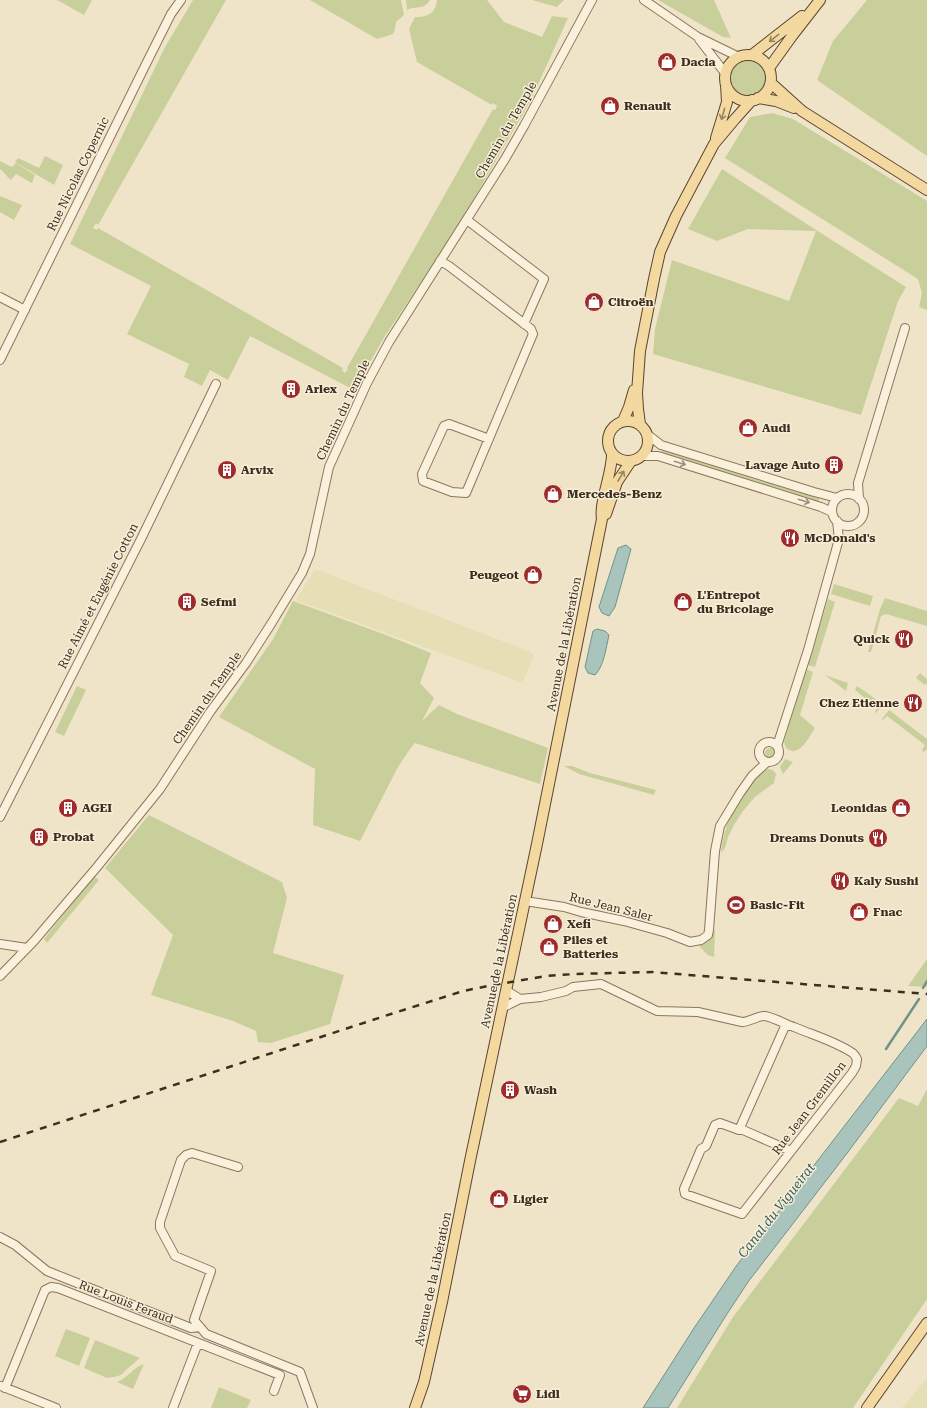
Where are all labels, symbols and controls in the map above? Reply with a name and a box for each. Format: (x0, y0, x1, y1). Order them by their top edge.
one-way arrow (769, 34, 780, 43)
shop icon: Dacia (656, 51, 678, 73)
place label: Dacia (681, 55, 716, 69)
street label: Chemin du Temple (473, 79, 540, 181)
shop icon: Renault (599, 95, 621, 117)
place label: Renault (624, 99, 672, 113)
one-way arrow (719, 107, 727, 120)
street label: Rue Nicolas Copernic (44, 114, 112, 233)
shop icon: Citroën (583, 291, 605, 313)
place label: Citroën (608, 295, 654, 309)
street label: Chemin du Temple (313, 357, 373, 463)
building icon: Arlex (280, 378, 302, 400)
place label: Arlex (305, 382, 337, 396)
shop icon: Audi (737, 417, 759, 439)
place label: Audi (762, 421, 790, 435)
building icon: Lavage Auto (823, 454, 845, 476)
place label: Lavage Auto (745, 458, 820, 472)
building icon: Arvix (216, 459, 238, 481)
one-way arrow (673, 459, 685, 467)
place label: Arvix (241, 463, 274, 477)
one-way arrow (617, 470, 625, 482)
shop icon: Mercedes-Benz (542, 483, 564, 505)
place label: Mercedes-Benz (567, 487, 662, 501)
one-way arrow (797, 498, 810, 505)
street label: Rue Aimé et Eugénie Cotton (55, 521, 141, 671)
restaurant icon: McDonald's (779, 527, 801, 549)
place label: McDonald's (804, 531, 876, 545)
shop icon: Peugeot (522, 564, 544, 586)
place label: Peugeot (469, 568, 519, 582)
street label: Avenue de la Libération (544, 575, 584, 712)
place label: L'Entrepot du Bricolage (697, 588, 774, 616)
building icon: Sefmi (176, 591, 198, 613)
shop icon: L'Entrepot du Bricolage (672, 591, 694, 613)
place label: Sefmi (201, 595, 236, 609)
restaurant icon: Quick (893, 628, 915, 650)
place label: Quick (853, 632, 891, 646)
street label: Chemin du Temple (170, 649, 244, 747)
restaurant icon: Chez Etienne (902, 692, 924, 714)
place label: Chez Etienne (819, 696, 899, 710)
building icon: AGEI (57, 797, 79, 819)
shop icon: Leonidas (890, 797, 912, 819)
place label: AGEI (82, 801, 112, 815)
place label: Leonidas (831, 801, 887, 815)
building icon: Probat (28, 826, 50, 848)
restaurant icon: Dreams Donuts (867, 827, 889, 849)
place label: Probat (53, 830, 95, 844)
place label: Dreams Donuts (770, 831, 864, 845)
restaurant icon: Kaly Sushi (829, 870, 851, 892)
place label: Kaly Sushi (854, 874, 918, 888)
street label: Rue Jean Saler (568, 890, 654, 924)
street label: Avenue de la Libération (478, 892, 520, 1029)
sports icon: Basic-Fit (725, 894, 747, 916)
place label: Basic-Fit (750, 898, 805, 912)
shop icon: Fnac (848, 901, 870, 923)
place label: Fnac (873, 905, 902, 919)
shop icon: Xefi (542, 913, 564, 935)
place label: Xefi (567, 917, 592, 931)
place label: Piles et Batteries (563, 933, 618, 961)
shop icon: Piles et Batteries (538, 936, 560, 958)
street label: Rue Jean Gremillon (769, 1058, 849, 1158)
building icon: Wash (499, 1079, 521, 1101)
place label: Wash (524, 1083, 557, 1097)
water label: Canal du Vigueirat (735, 1160, 818, 1261)
shop icon: Ligier (488, 1188, 510, 1210)
place label: Ligier (513, 1192, 549, 1206)
street label: Avenue de la Libération (412, 1210, 454, 1347)
street label: Rue Louis Feraud (77, 1278, 175, 1327)
supermarket icon: Lidl (511, 1383, 533, 1405)
place label: Lidl (536, 1387, 560, 1401)

